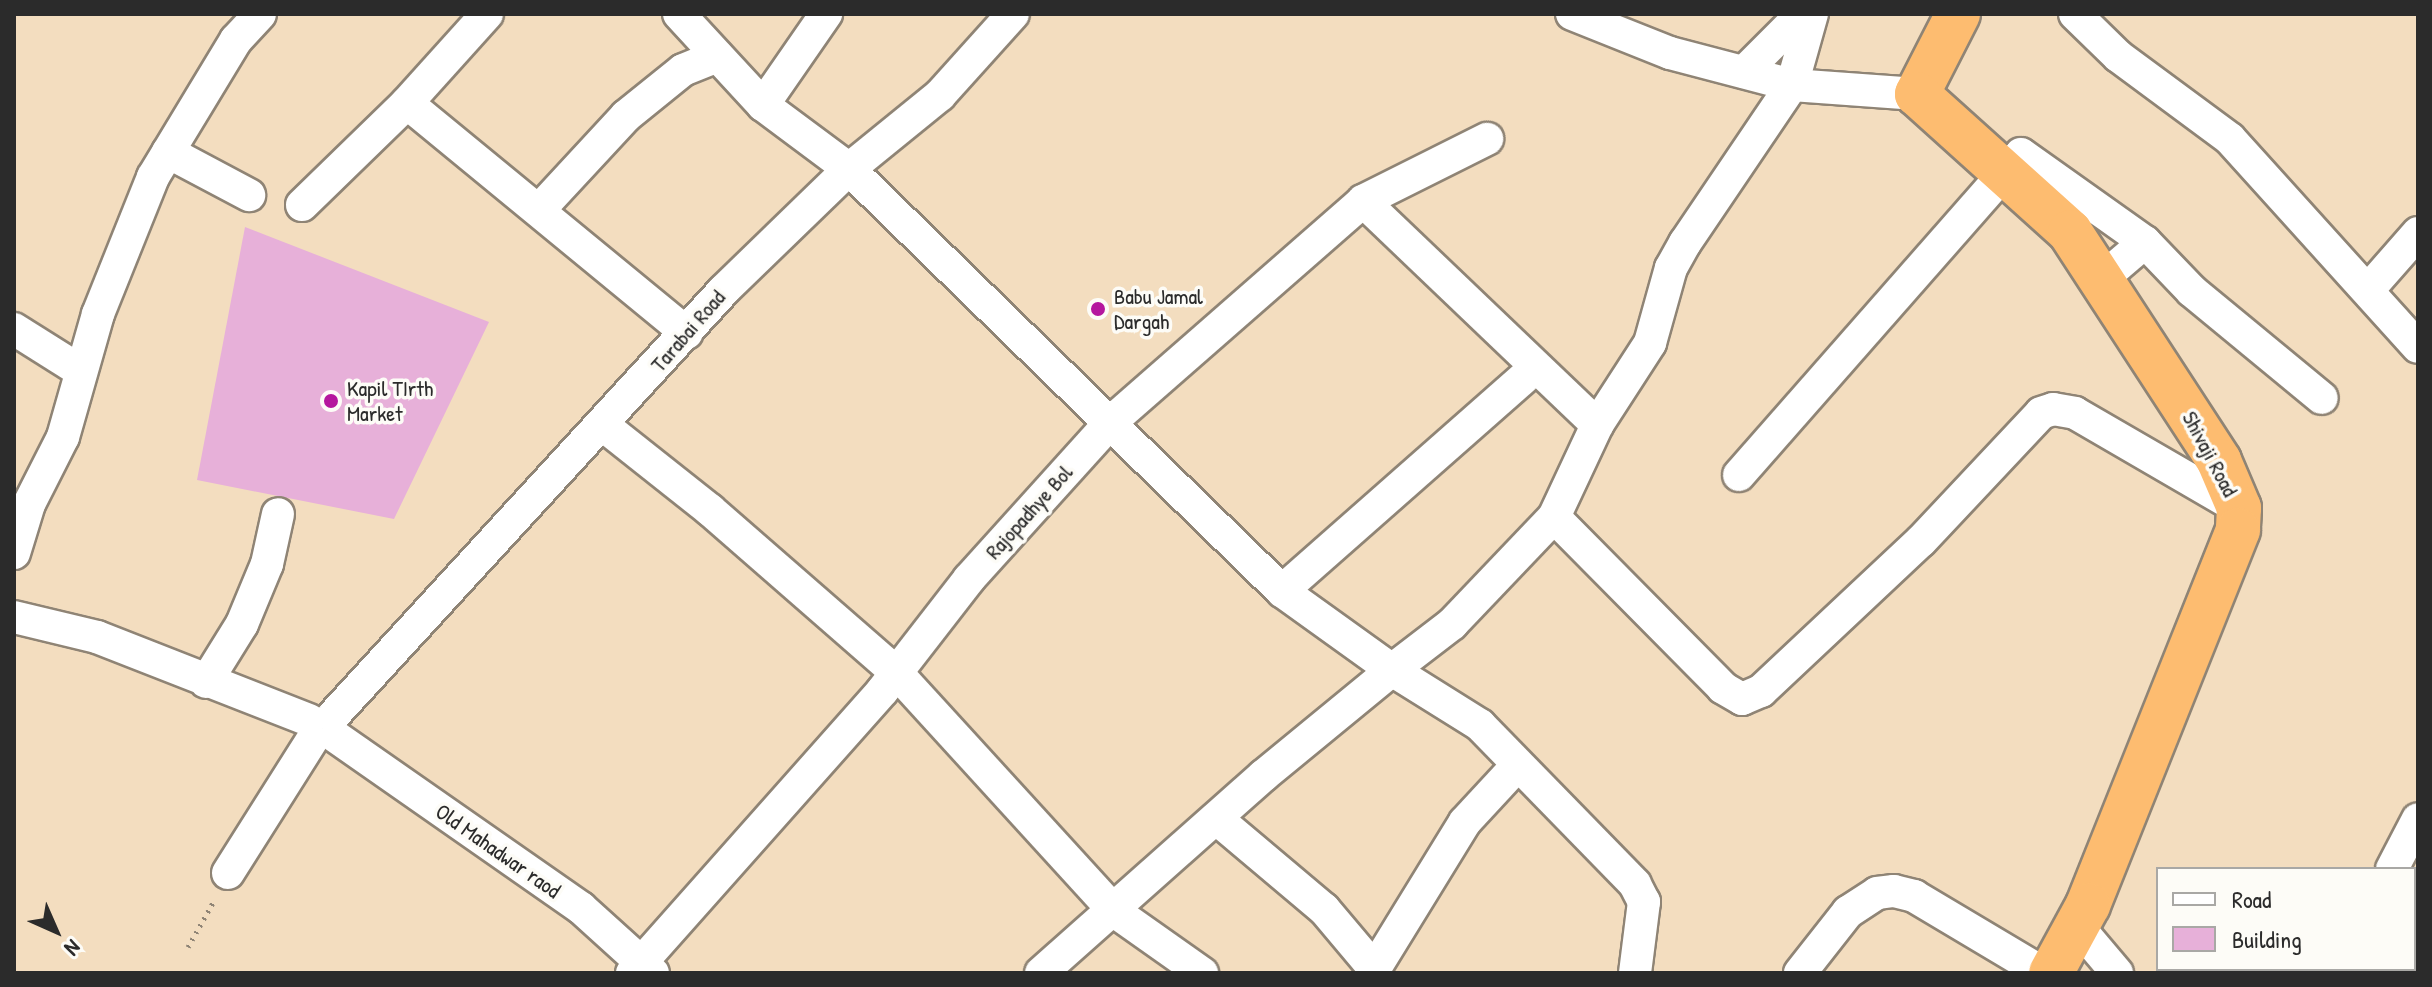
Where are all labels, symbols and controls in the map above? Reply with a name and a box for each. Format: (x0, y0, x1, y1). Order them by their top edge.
place label: Babu Jamal Dargah (1114, 283, 1203, 334)
street label: Tarabai Road (645, 285, 731, 377)
marker: Babu Jamal Dargah (1089, 300, 1107, 318)
place label: Kapil TIrth Market (347, 375, 433, 426)
marker: Kapil TIrth Market (322, 392, 340, 410)
street label: Shivaji Road (2177, 407, 2243, 501)
street label: Rajopadhye Bol (980, 460, 1078, 564)
street label: Old Mahadwar raod (430, 798, 566, 904)
legend (2156, 867, 2416, 971)
text: Road (2232, 883, 2271, 915)
north arrow (16, 891, 96, 971)
text: Building (2232, 923, 2302, 955)
text: N (58, 933, 88, 963)

